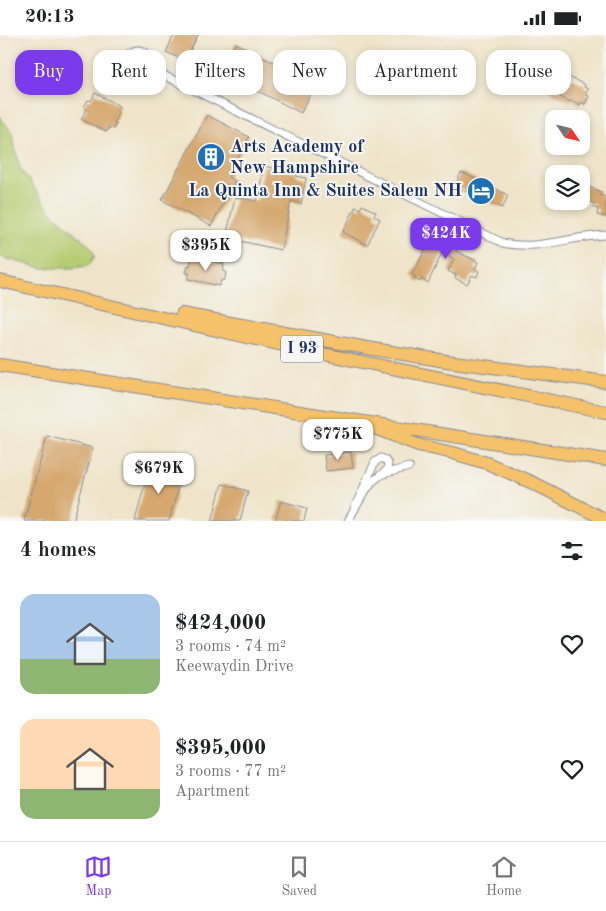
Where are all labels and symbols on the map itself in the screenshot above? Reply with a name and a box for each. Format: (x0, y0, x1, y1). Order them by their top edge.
north arrow (545, 110, 590, 155)
place label: Arts Academy of New Hampshire (230, 138, 365, 177)
building icon: Arts Academy of New Hampshire (196, 142, 226, 172)
hotel icon: La Quinta Inn & Suites Salem NH (466, 176, 496, 206)
place label: La Quinta Inn & Suites Salem NH (188, 182, 462, 200)
pin: $424K (411, 217, 481, 260)
pin: $395K (171, 229, 241, 272)
road number: I 93 (281, 335, 323, 363)
pin: $775K (303, 419, 373, 461)
pin: $679K (124, 453, 194, 495)

